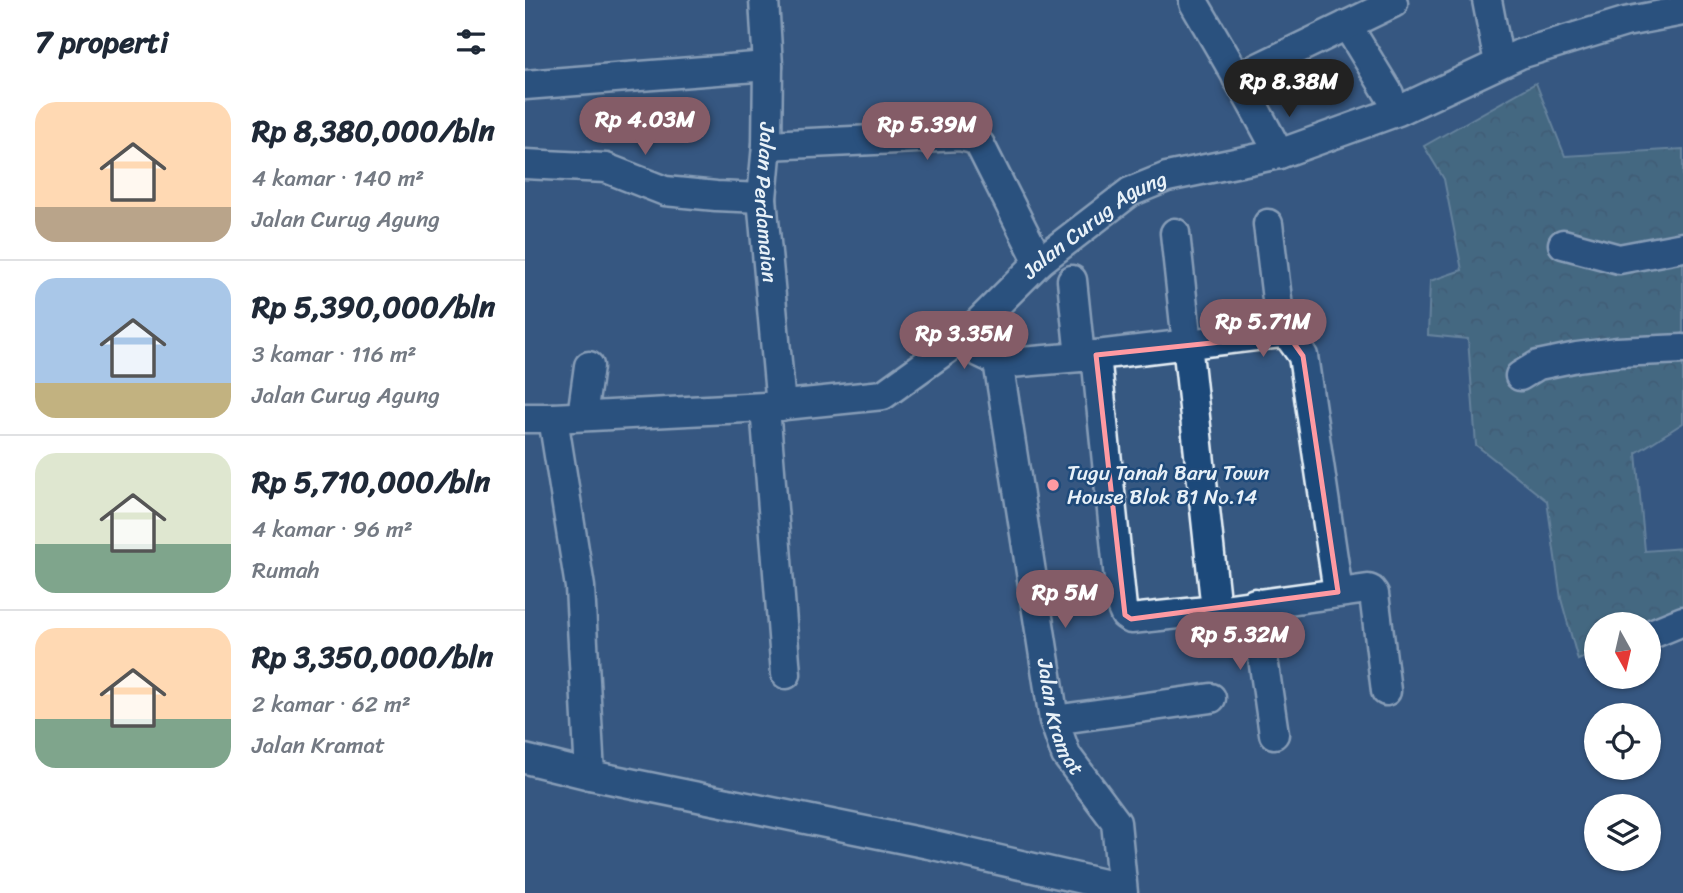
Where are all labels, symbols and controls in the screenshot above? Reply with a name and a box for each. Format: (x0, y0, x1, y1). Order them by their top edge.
text: 7 properti (35, 15, 168, 69)
icon: filters (452, 23, 490, 61)
pin: Rp 8.38M (1217, 60, 1361, 119)
text: Rp 8.38M (1240, 61, 1338, 102)
pin: Rp 4.03M (573, 97, 717, 157)
text: Rp 4.03M (595, 99, 695, 140)
pin: Rp 5.39M (855, 102, 999, 162)
text: Rp 8,380,000/bln (252, 104, 495, 158)
text: Rp 5.39M (878, 104, 976, 145)
street label: Jalan Perdamaian (743, 121, 789, 284)
icon: home (91, 130, 175, 214)
text: 4 kamar · 140 m² (252, 158, 424, 199)
street label: Jalan Curug Agung (1012, 160, 1173, 289)
text: Jalan Curug Agung (252, 199, 440, 240)
text: Rp 5,390,000/bln (252, 280, 495, 334)
pin: Rp 5.71M (1191, 300, 1335, 359)
text: Rp 5.71M (1216, 301, 1310, 342)
icon: home (91, 306, 175, 390)
pin: Rp 3.35M (892, 312, 1036, 371)
text: Rp 3.35M (915, 313, 1013, 354)
text: 3 kamar · 116 m² (252, 334, 417, 375)
text: Jalan Curug Agung (252, 375, 440, 416)
place label: Tugu Tanah Baru Town House Blok B1 No.14 (1067, 454, 1269, 516)
text: Rp 5,710,000/bln (252, 455, 490, 509)
marker: Tugu Tanah Baru Town House Blok B1 No.14 (1045, 477, 1061, 493)
icon: home (91, 481, 175, 565)
text: 4 kamar · 96 m² (252, 509, 413, 550)
text: Rumah (252, 550, 320, 591)
pin: Rp 5M (1016, 570, 1114, 630)
text: Rp 5M (1032, 572, 1098, 613)
pin: Rp 5.32M (1168, 612, 1312, 672)
north arrow (1584, 612, 1661, 690)
map controls (1584, 612, 1661, 871)
text: Rp 5.32M (1191, 614, 1289, 655)
text: Rp 3,350,000/bln (252, 630, 493, 684)
street label: Jalan Kramat (1025, 655, 1095, 784)
icon: home (91, 656, 175, 740)
text: 2 kamar · 62 m² (252, 684, 411, 725)
button: locate (1584, 703, 1661, 780)
text: Jalan Kramat (252, 725, 385, 766)
button: layers (1584, 794, 1661, 871)

